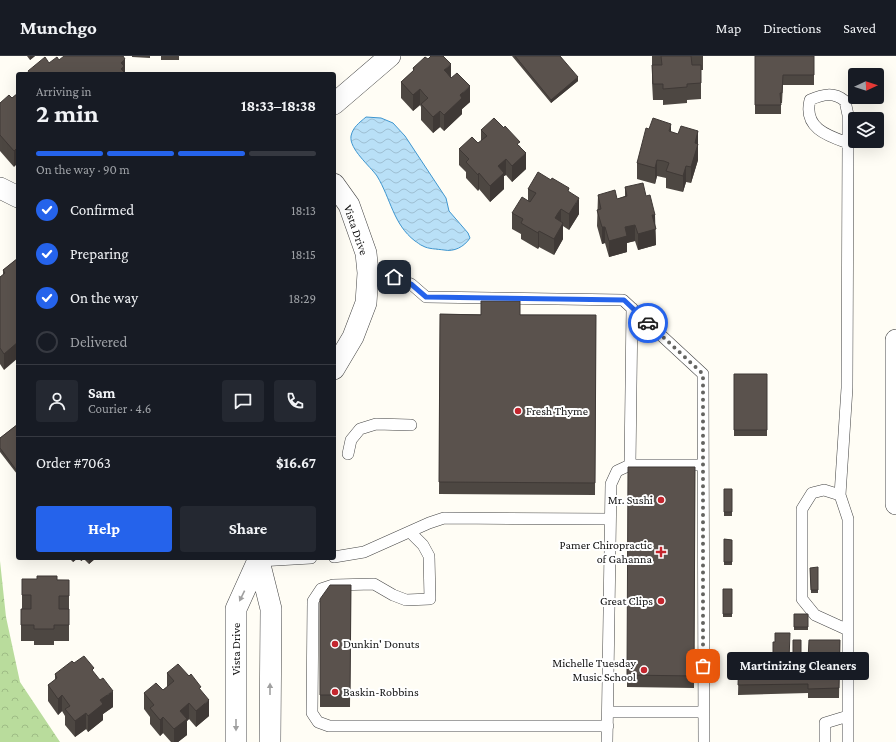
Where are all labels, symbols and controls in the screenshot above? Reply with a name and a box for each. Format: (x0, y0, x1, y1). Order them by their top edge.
text: Munchgo (20, 17, 97, 38)
text: Map (716, 20, 741, 36)
text: Directions (763, 20, 821, 36)
text: Saved (843, 20, 876, 36)
north arrow (848, 68, 884, 104)
map controls (848, 68, 884, 148)
text: Arriving in (36, 84, 92, 99)
text: 18:33–18:38 (241, 98, 316, 114)
text: 2 min (36, 99, 99, 128)
button: layers (848, 112, 884, 148)
text: On the way · 90 m (36, 162, 130, 177)
icon: check (36, 199, 58, 221)
text: Confirmed (70, 202, 134, 218)
text: 18:13 (291, 203, 316, 218)
street label: Vista Drive (341, 203, 371, 257)
icon: check (36, 243, 58, 265)
text: Preparing (70, 246, 129, 262)
text: 18:15 (291, 247, 316, 262)
pin (377, 260, 411, 294)
icon: home (383, 266, 405, 288)
icon: check (36, 287, 58, 309)
text: On the way (70, 290, 138, 306)
text: 18:29 (289, 291, 316, 306)
courier (628, 303, 668, 343)
icon: car (637, 312, 659, 334)
text: Delivered (70, 334, 127, 350)
button: person (36, 380, 78, 422)
button: chat (222, 380, 264, 422)
button: phone (274, 380, 316, 422)
text: Sam (88, 385, 116, 401)
text: Courier · 4.6 (88, 401, 151, 416)
place label: Fresh Thyme (526, 404, 588, 418)
marker: Fresh Thyme (513, 406, 523, 416)
text: Order #7063 (36, 455, 111, 471)
text: $16.67 (276, 455, 316, 471)
place label: Mr. Sushi (608, 493, 653, 507)
marker: Mr. Sushi (656, 495, 666, 505)
button: Help (36, 506, 172, 552)
button: Share (180, 506, 316, 552)
place label: Pamer Chiropractic of Gahanna (560, 538, 652, 566)
marker: Pamer Chiropractic of Gahanna (655, 546, 667, 558)
one-way arrow (239, 591, 245, 602)
place label: Great Clips (600, 594, 653, 608)
marker: Great Clips (656, 596, 666, 606)
street label: Vista Drive (229, 623, 243, 675)
place label: Dunkin' Donuts (343, 637, 420, 651)
marker: Dunkin' Donuts (330, 639, 340, 649)
pin (686, 649, 720, 683)
callout: Martinizing Cleaners (727, 652, 869, 680)
icon: bag (692, 655, 714, 677)
place label: Michelle Tuesday Music School (552, 656, 636, 684)
text: Martinizing Cleaners (740, 658, 856, 673)
marker: Michelle Tuesday Music School (639, 665, 649, 675)
one-way arrow (267, 682, 273, 695)
place label: Baskin-Robbins (343, 685, 419, 699)
marker: Baskin-Robbins (330, 687, 340, 697)
one-way arrow (233, 719, 239, 732)

